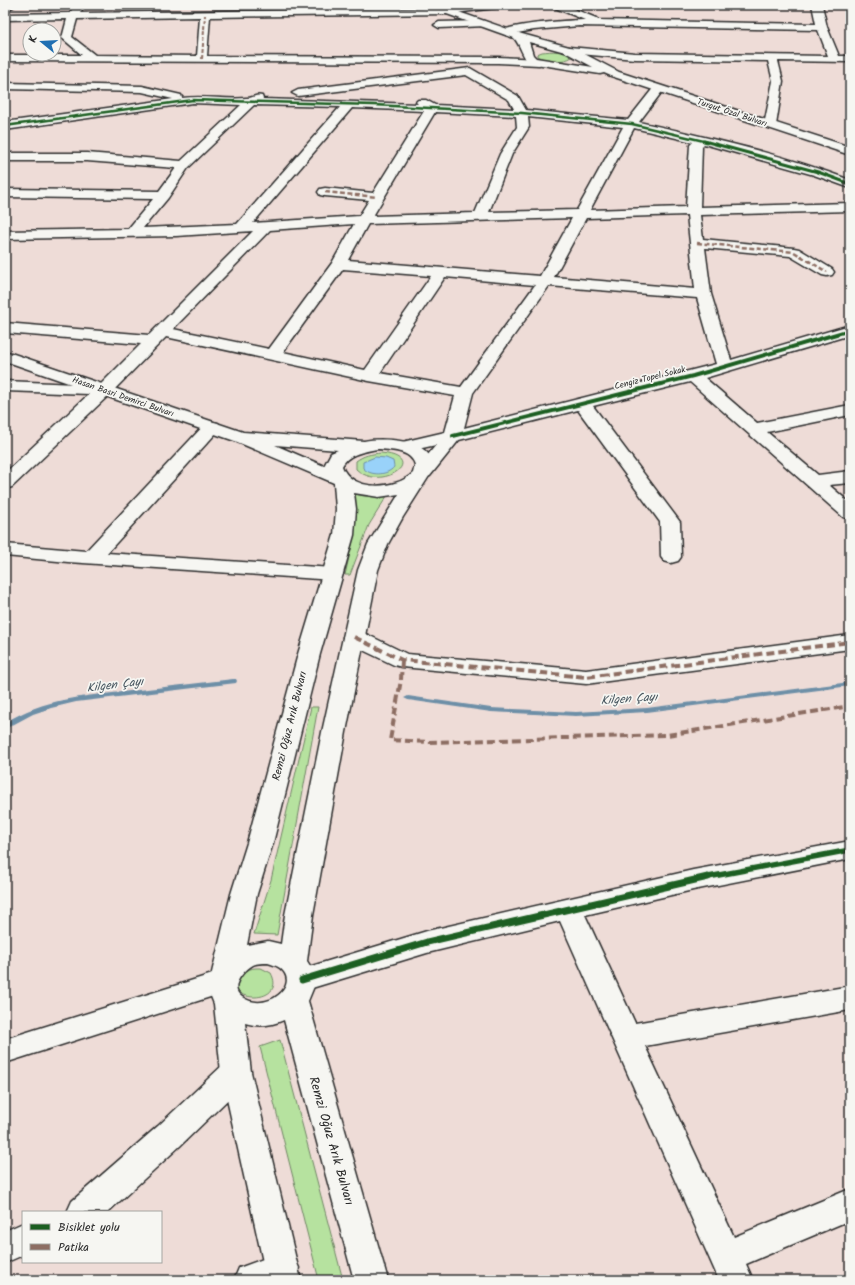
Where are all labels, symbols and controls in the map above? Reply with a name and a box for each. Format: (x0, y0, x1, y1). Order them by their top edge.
north arrow (22, 22, 62, 62)
text: K (24, 33, 43, 45)
street label: Turgut Özal Bulvarı (695, 95, 769, 131)
street label: Cengiz Topel Sokak (613, 362, 688, 394)
street label: Hasan Basri Demirci Bulvarı (70, 373, 176, 421)
street label: Remzi Oğuz Arık Bulvarı (268, 669, 312, 783)
water label: Kilgen Çayı (86, 672, 145, 698)
water label: Kilgen Çayı (600, 687, 659, 710)
street label: Remzi Oğuz Arık Bulvarı (303, 1074, 359, 1208)
legend (22, 1211, 162, 1263)
text: Bisiklet yolu (58, 1218, 120, 1237)
text: Patika (58, 1238, 89, 1257)

